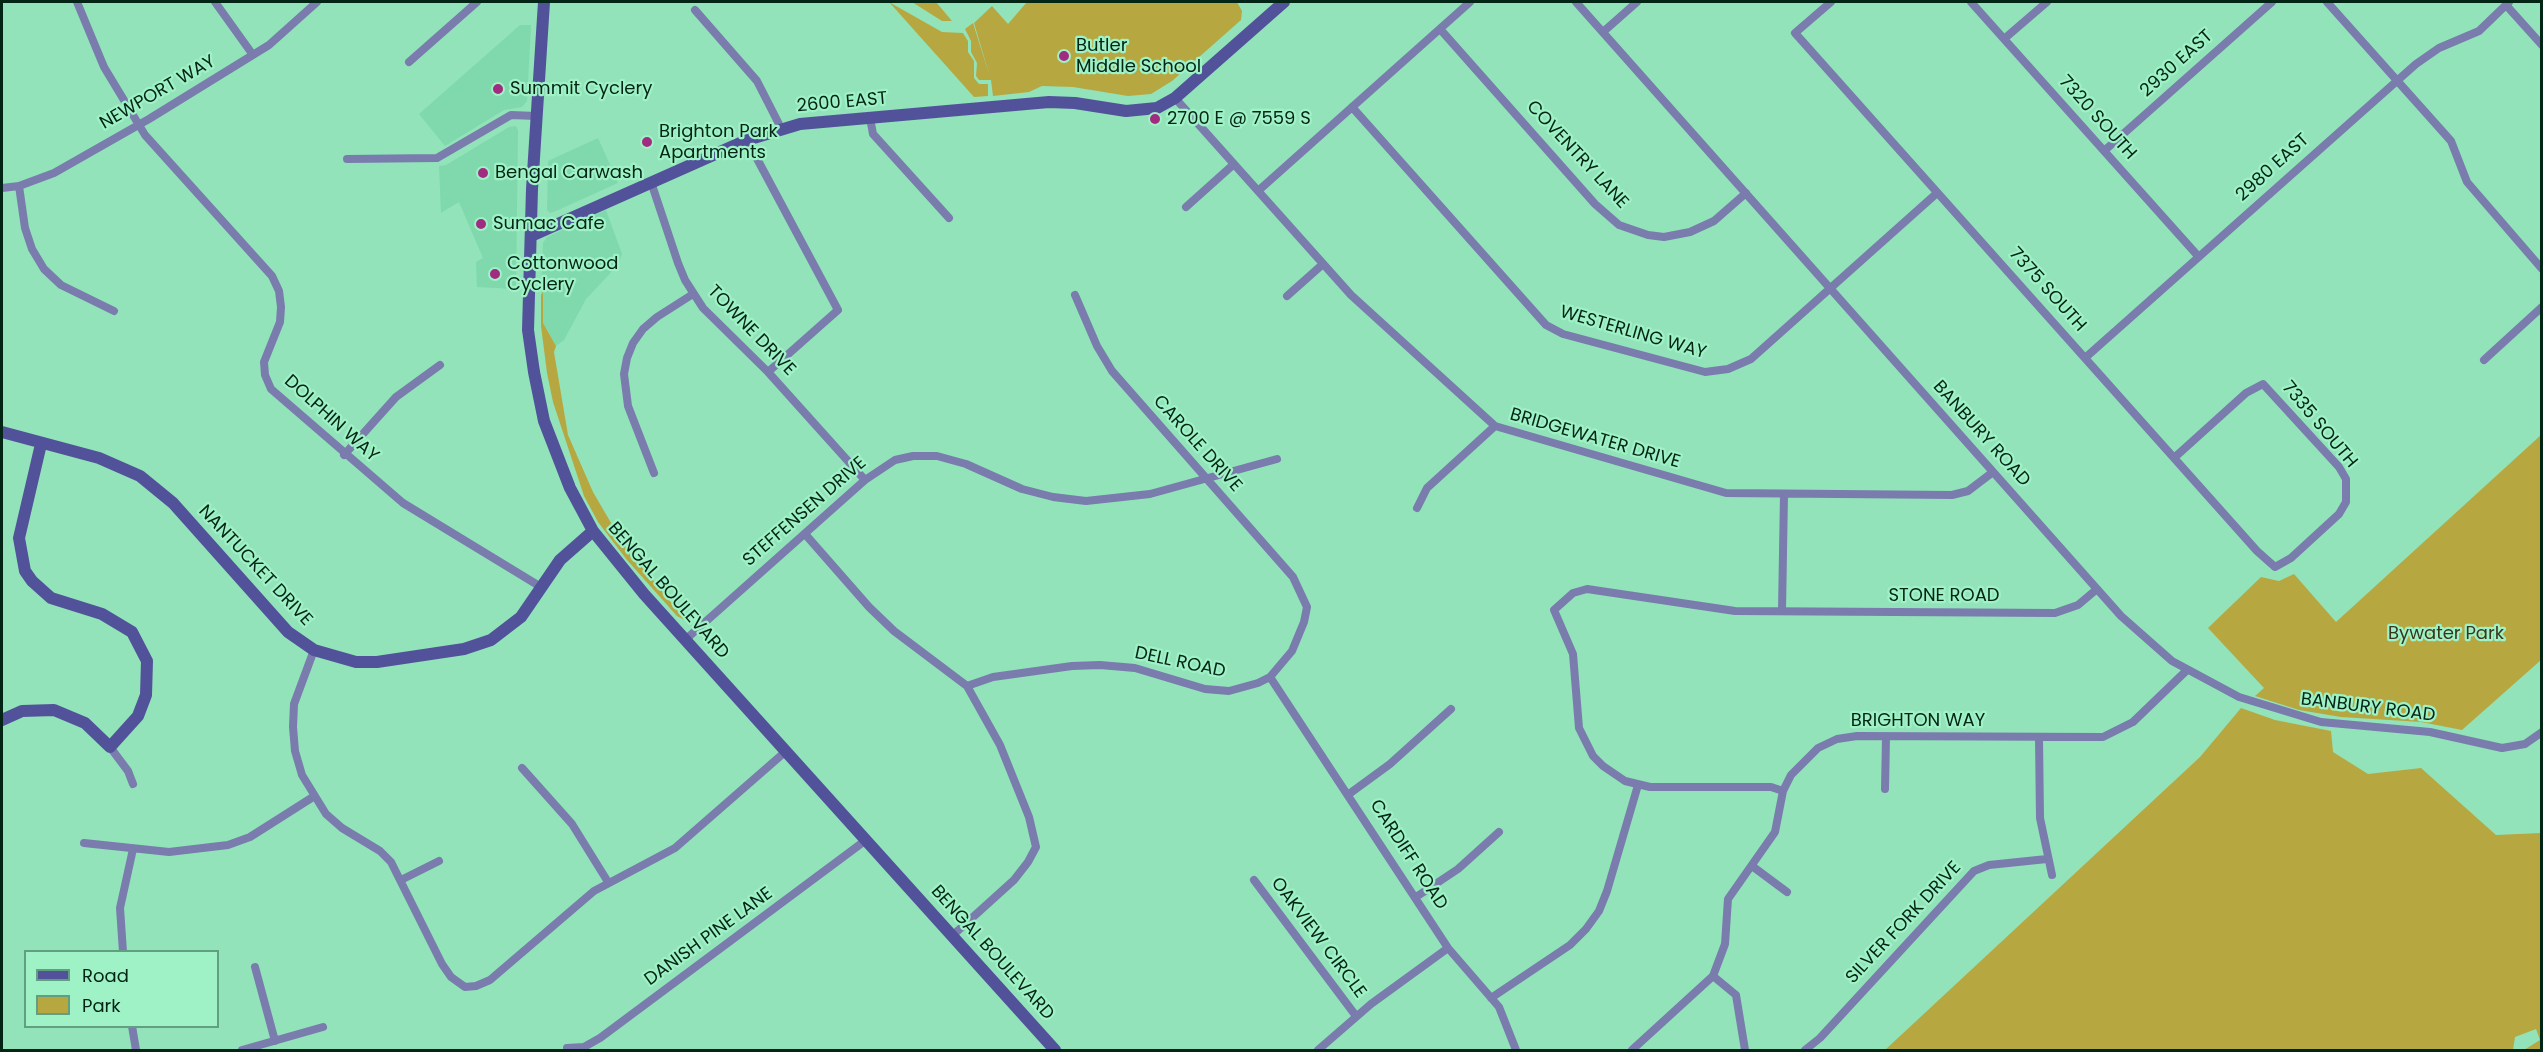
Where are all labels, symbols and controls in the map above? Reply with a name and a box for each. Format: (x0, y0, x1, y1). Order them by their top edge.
street label: 2930 EAST (2136, 26, 2218, 102)
place label: Butler Middle School (1076, 35, 1201, 78)
marker: Butler Middle School (1057, 49, 1071, 63)
street label: NEWPORT WAY (96, 51, 220, 135)
street label: 7320 SOUTH (2054, 71, 2140, 165)
place label: Summit Cyclery (510, 78, 652, 100)
marker: Summit Cyclery (491, 82, 505, 96)
street label: 2600 EAST (796, 88, 888, 118)
street label: COVENTRY LANE (1521, 96, 1633, 214)
place label: 2700 E @ 7559 S (1167, 108, 1311, 130)
marker: 2700 E @ 7559 S (1148, 112, 1162, 126)
place label: Brighton Park Apartments (659, 121, 778, 164)
street label: 2980 EAST (2232, 130, 2314, 206)
marker: Brighton Park Apartments (640, 135, 654, 149)
place label: Bengal Carwash (495, 162, 643, 184)
marker: Bengal Carwash (476, 166, 490, 180)
place label: Sumac Cafe (493, 213, 605, 235)
marker: Sumac Cafe (474, 217, 488, 231)
street label: 7375 SOUTH (2004, 244, 2090, 336)
place label: Cottonwood Cyclery (507, 253, 619, 296)
marker: Cottonwood Cyclery (488, 267, 502, 281)
street label: TOWNE DRIVE (702, 281, 800, 381)
street label: WESTERLING WAY (1557, 302, 1709, 364)
street label: DOLPHIN WAY (279, 371, 383, 467)
street label: BANBURY ROAD (1928, 377, 2034, 491)
street label: 7335 SOUTH (2277, 377, 2361, 473)
street label: CAROLE DRIVE (1148, 391, 1246, 497)
street label: BRIDGEWATER DRIVE (1507, 404, 1683, 474)
street label: STEFFENSEN DRIVE (739, 453, 871, 571)
street label: NANTUCKET DRIVE (193, 501, 317, 631)
street label: BENGAL BOULEVARD (603, 518, 733, 664)
street label: STONE ROAD (1888, 585, 2000, 607)
park label: Bywater Park (2388, 623, 2504, 645)
street label: DELL ROAD (1133, 643, 1227, 683)
street label: BANBURY ROAD (2300, 689, 2436, 727)
street label: BRIGHTON WAY (1851, 710, 1985, 732)
street label: CARDIFF ROAD (1364, 796, 1452, 914)
street label: SILVER FORK DRIVE (1842, 857, 1966, 989)
street label: OAKVIEW CIRCLE (1266, 873, 1370, 1003)
street label: BENGAL BOULEVARD (926, 881, 1058, 1025)
street label: DANISH PINE LANE (641, 883, 777, 991)
legend (24, 950, 219, 1028)
text: Road (82, 963, 129, 988)
text: Park (82, 993, 121, 1018)

